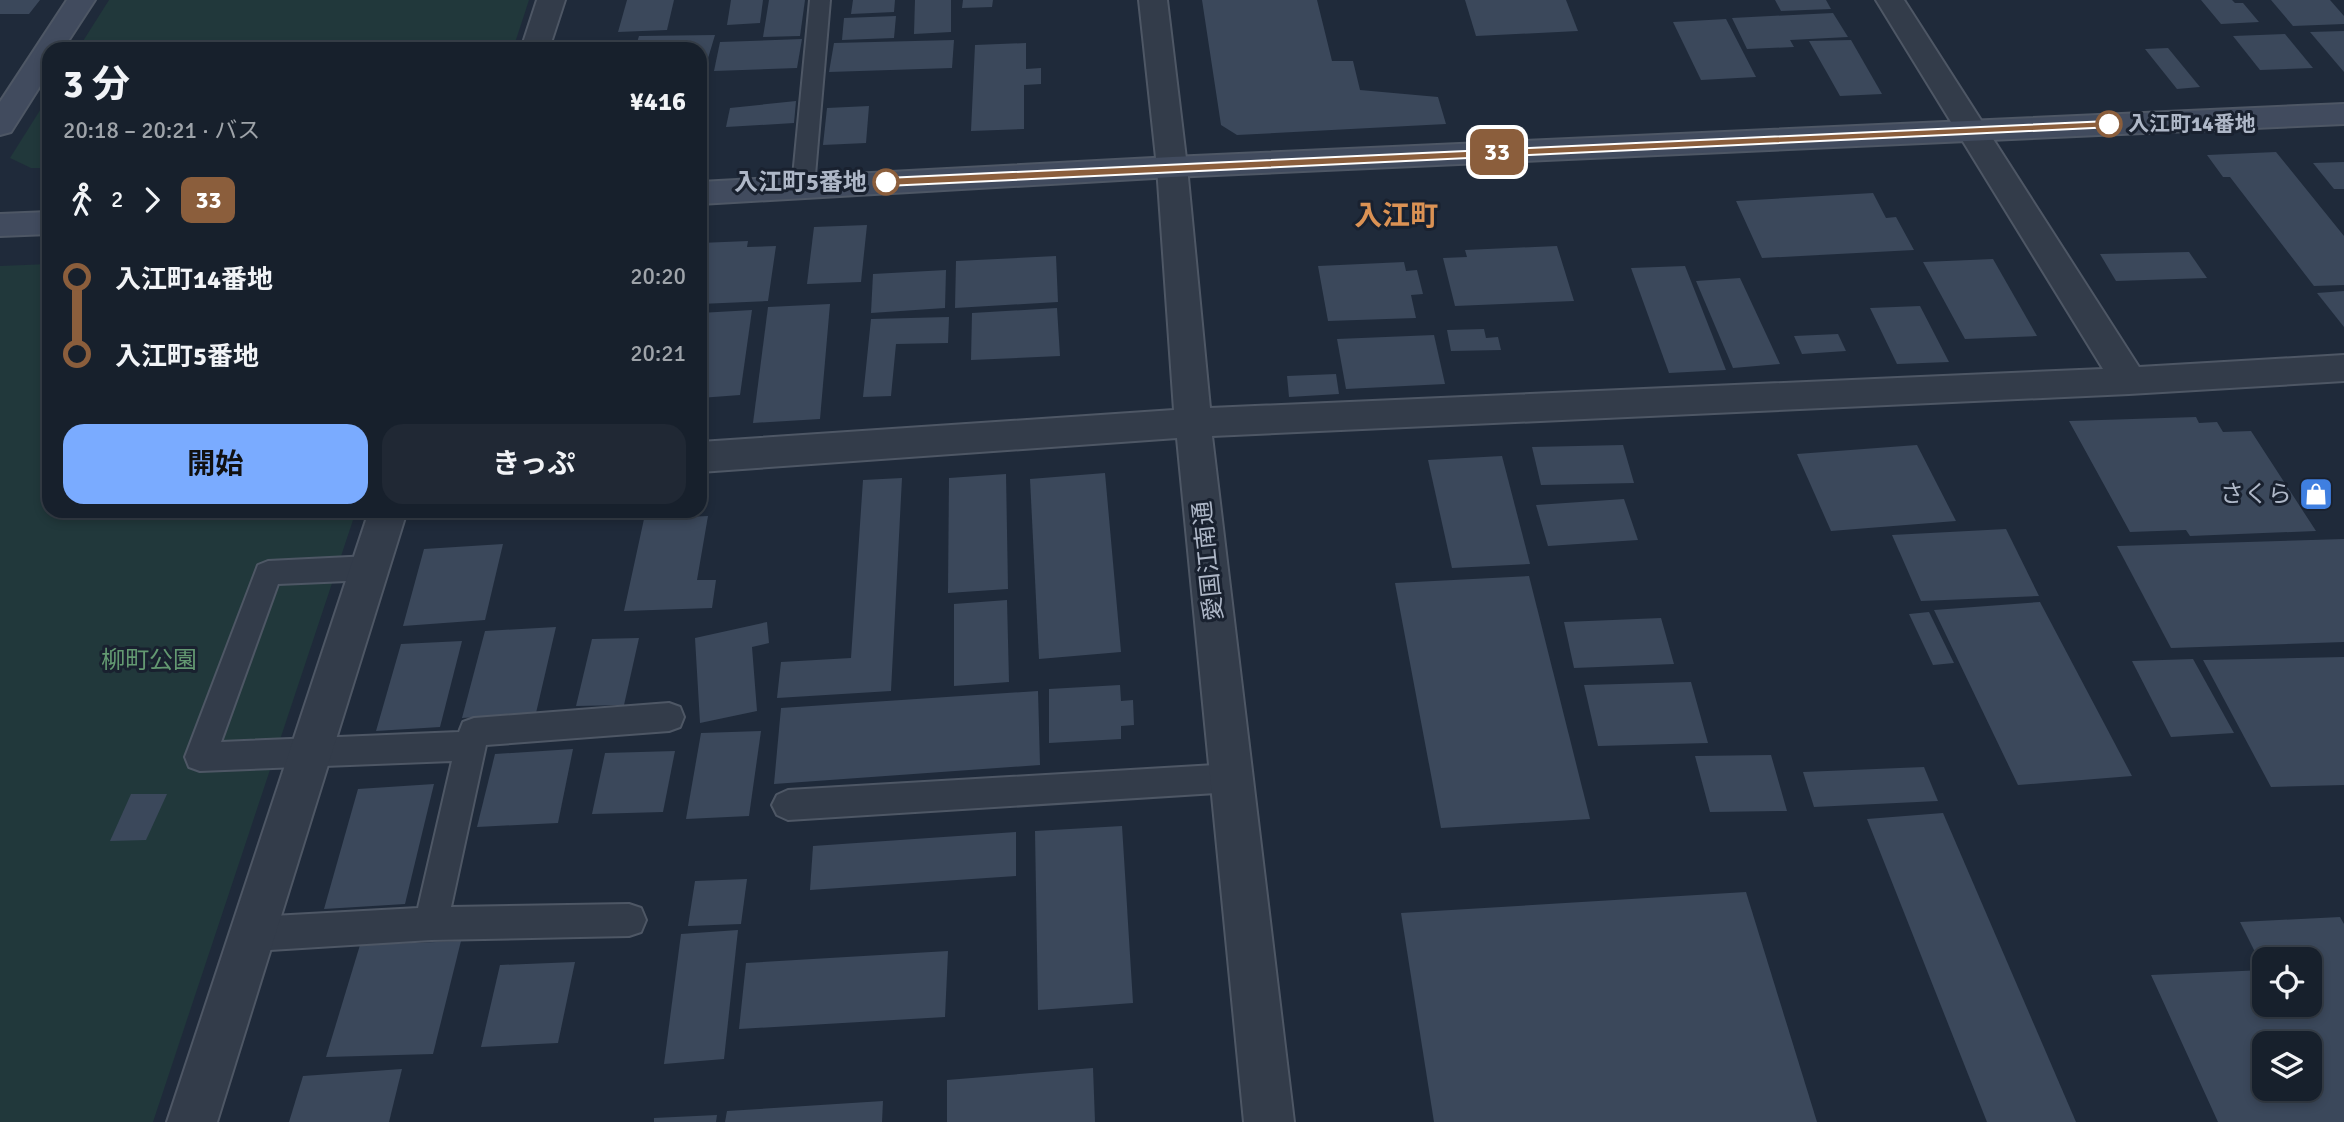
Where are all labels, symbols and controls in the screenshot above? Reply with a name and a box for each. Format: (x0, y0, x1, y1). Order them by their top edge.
text: 3 分 (63, 61, 130, 108)
text: ¥416 (630, 86, 686, 118)
marker: 入江町14番地 (2096, 111, 2122, 137)
place label: 入江町14番地 (2128, 111, 2256, 137)
text: 20:18 – 20:21 · バス (63, 116, 260, 145)
line badge: 33 (1466, 129, 1528, 175)
text: 33 (1484, 137, 1510, 167)
place label: 入江町5番地 (734, 167, 867, 197)
marker: 入江町5番地 (873, 169, 899, 195)
icon: walk (63, 181, 101, 219)
icon: forward (133, 181, 171, 219)
text: 2 (111, 185, 123, 214)
text: 33 (195, 185, 221, 215)
district label: 入江町 (1354, 199, 1438, 233)
text: 20:20 (630, 262, 686, 291)
text: 入江町14番地 (115, 264, 273, 296)
text: 20:21 (630, 339, 686, 368)
text: 入江町5番地 (115, 341, 259, 373)
button: 開始 (63, 424, 368, 504)
button: きっぷ (382, 424, 686, 504)
shop icon: さくら (2297, 475, 2335, 513)
place label: さくら (2220, 479, 2292, 509)
street label: 愛国江南通 (1187, 500, 1229, 622)
park label: 柳町公園 (101, 645, 197, 675)
map controls (2252, 947, 2322, 1101)
button: locate (2252, 947, 2322, 1017)
button: layers (2252, 1031, 2322, 1101)

